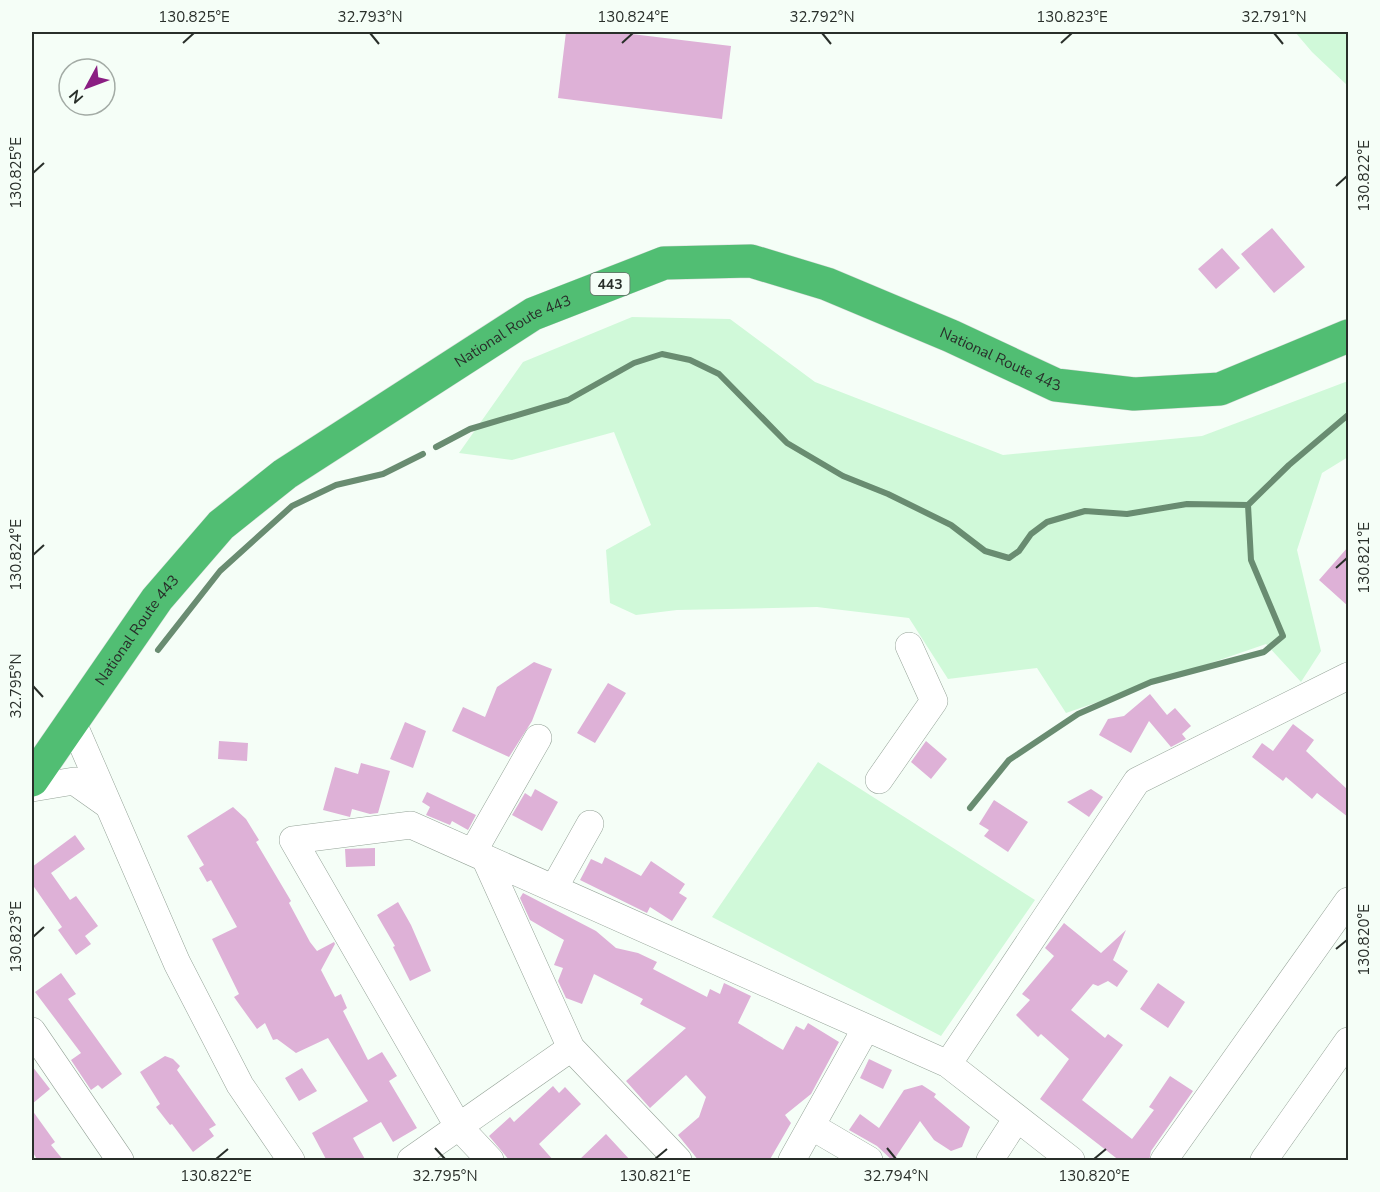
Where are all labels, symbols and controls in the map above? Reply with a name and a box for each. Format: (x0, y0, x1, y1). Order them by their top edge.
text: 130.825°E (158, 7, 230, 27)
text: 32.793°N (337, 7, 403, 27)
text: 130.824°E (597, 7, 669, 27)
text: 32.792°N (789, 7, 855, 27)
text: 130.823°E (1036, 7, 1108, 27)
text: 32.791°N (1241, 7, 1307, 27)
north arrow (57, 57, 117, 117)
text: N (64, 84, 89, 108)
text: 130.825°E (6, 137, 26, 209)
text: 130.822°E (1354, 140, 1374, 212)
road number: 443 (590, 273, 630, 295)
street label: National Route 443 (451, 290, 574, 372)
street label: National Route 443 (937, 322, 1062, 395)
text: 130.824°E (6, 519, 26, 591)
text: 130.821°E (1354, 522, 1374, 594)
street label: National Route 443 (90, 571, 183, 689)
text: 32.795°N (6, 653, 26, 719)
text: 130.823°E (6, 901, 26, 973)
text: 130.820°E (1354, 904, 1374, 976)
text: 130.822°E (180, 1166, 252, 1186)
text: 32.795°N (412, 1166, 478, 1186)
text: 130.821°E (619, 1166, 691, 1186)
text: 32.794°N (863, 1166, 929, 1186)
text: 130.820°E (1058, 1166, 1130, 1186)

